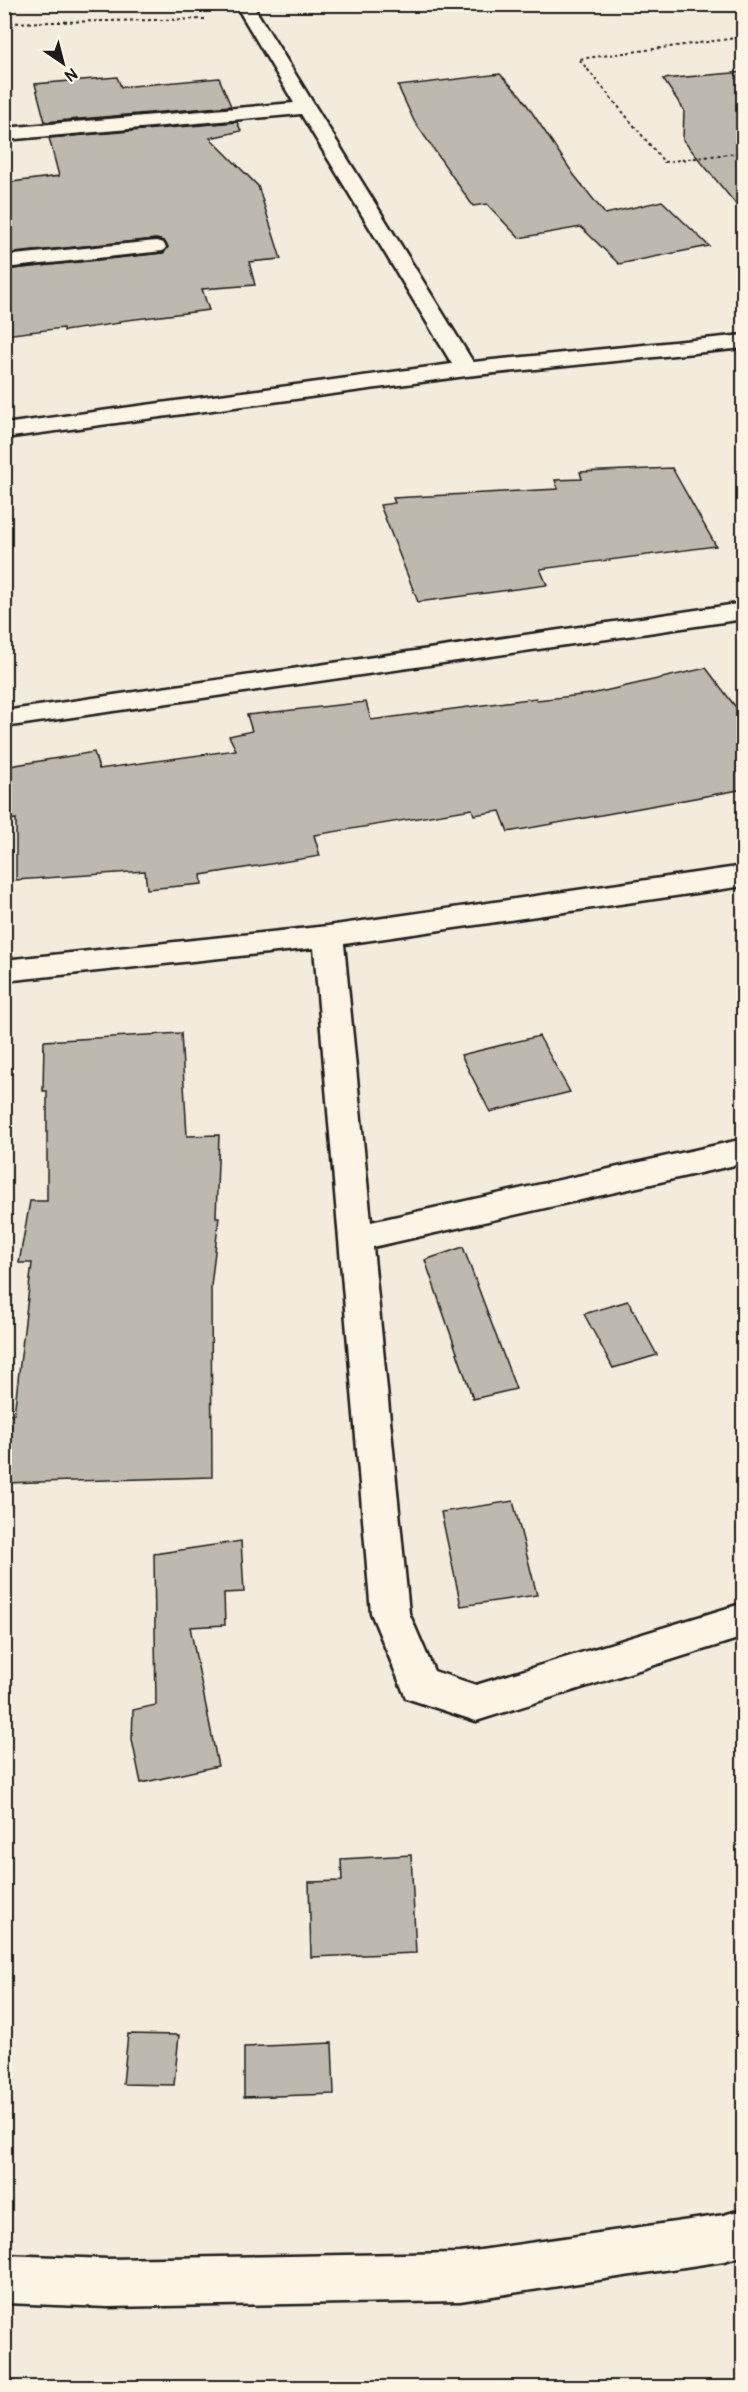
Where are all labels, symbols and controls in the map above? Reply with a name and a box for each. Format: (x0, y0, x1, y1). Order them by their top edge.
north arrow (33, 33, 93, 93)
text: N (61, 63, 81, 86)

